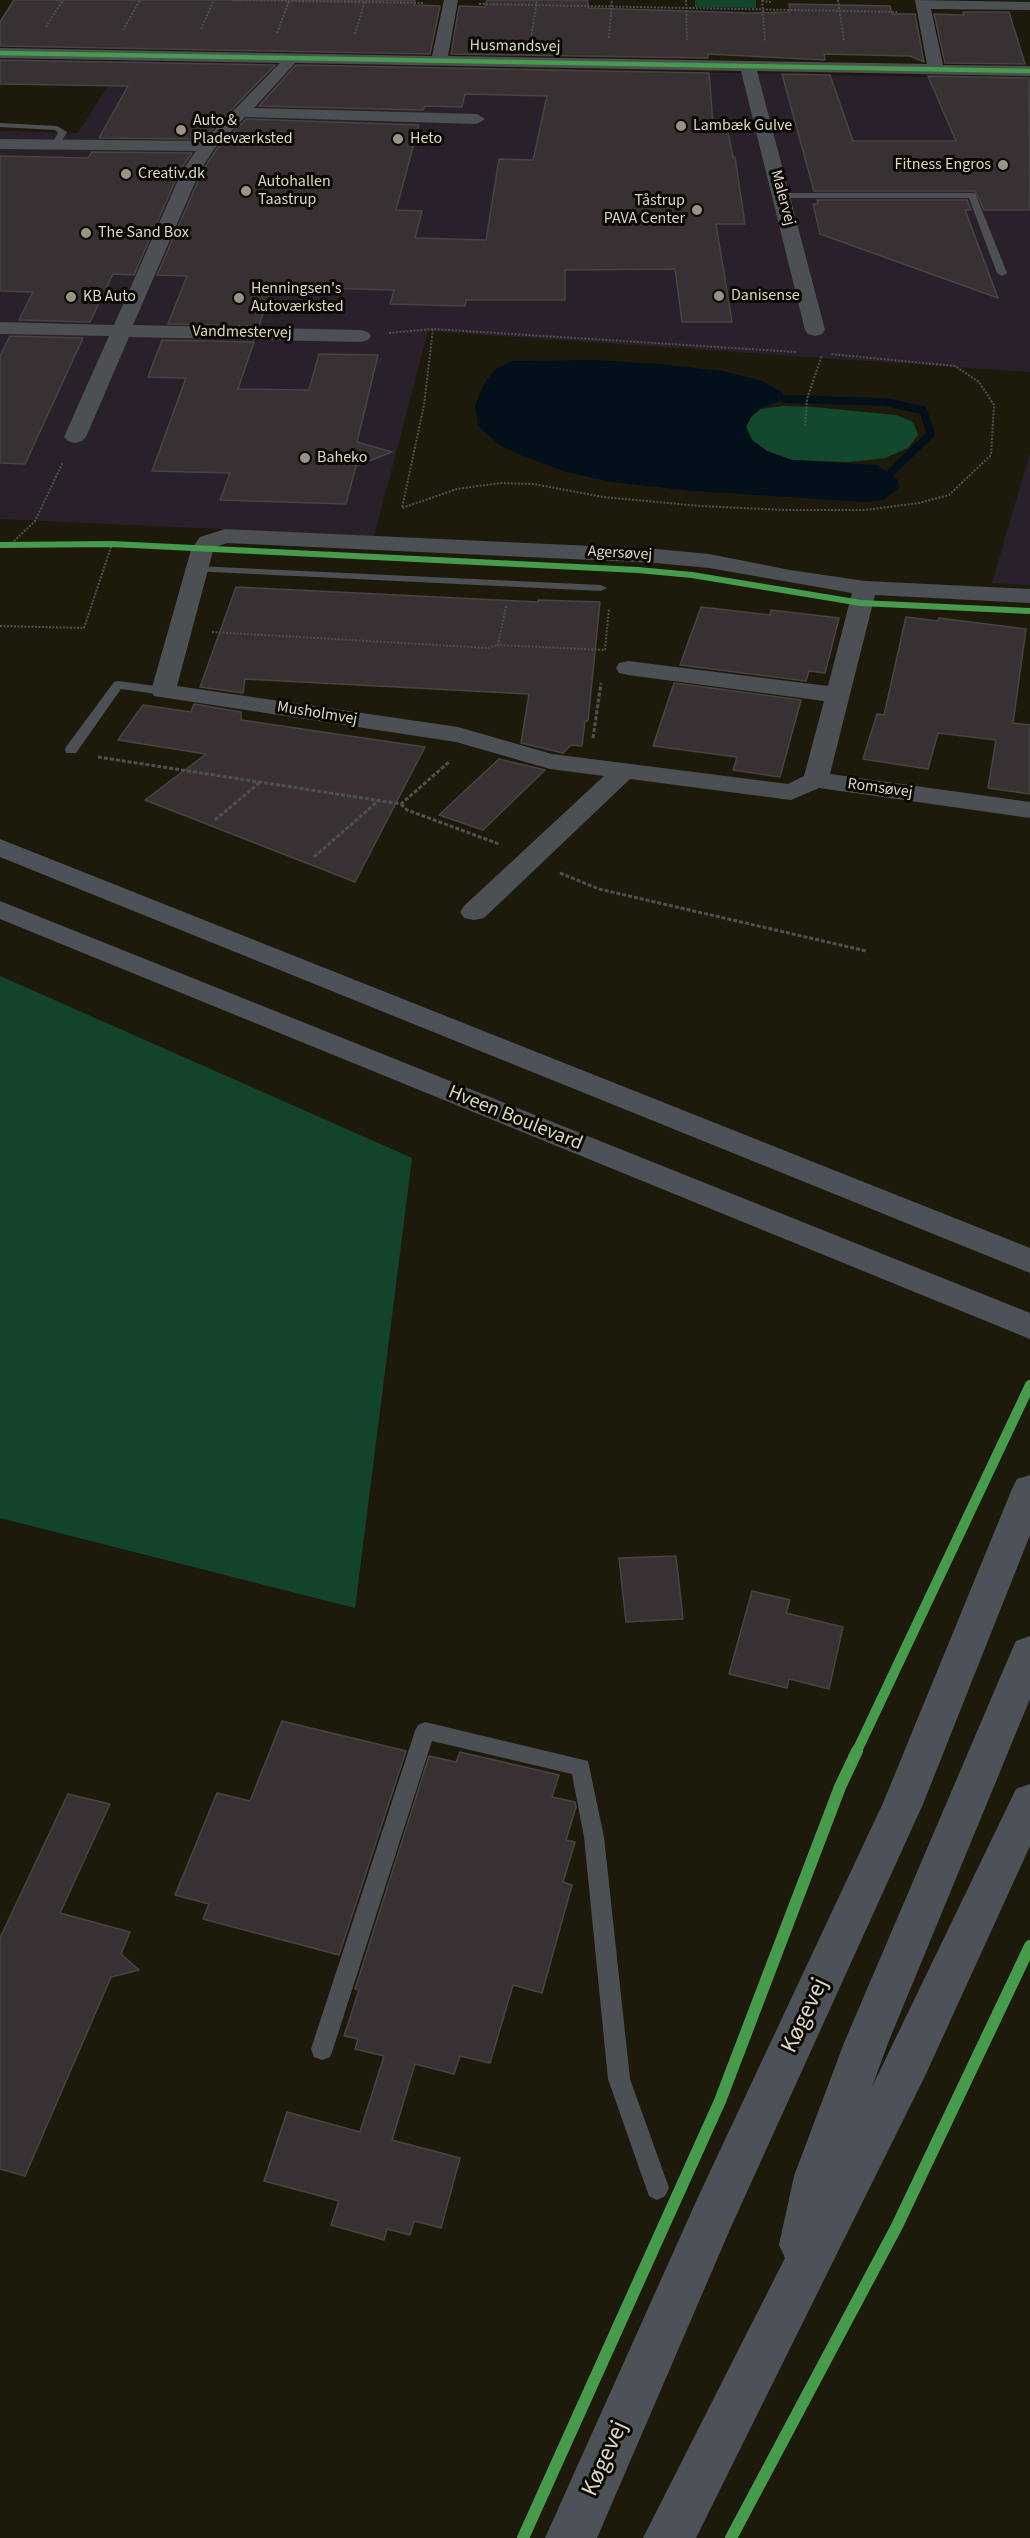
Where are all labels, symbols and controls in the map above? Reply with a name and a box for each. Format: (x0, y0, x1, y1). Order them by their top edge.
street label: Husmandsvej (469, 37, 561, 57)
place label: Auto & Pladeværksted (193, 111, 293, 149)
place label: Lambæk Gulve (693, 116, 792, 136)
marker: Lambæk Gulve (674, 119, 688, 133)
marker: Auto & Pladeværksted (174, 123, 188, 137)
place label: Heto (410, 129, 442, 149)
marker: Heto (391, 132, 405, 146)
place label: Fitness Engros (894, 155, 991, 175)
marker: Fitness Engros (996, 158, 1010, 172)
place label: Creativ.dk (138, 164, 205, 184)
marker: Creativ.dk (119, 167, 133, 181)
street label: Malervej (765, 168, 799, 228)
place label: Autohallen Taastrup (258, 172, 331, 210)
marker: Autohallen Taastrup (239, 184, 253, 198)
place label: Tåstrup PAVA Center (604, 191, 685, 229)
marker: Tåstrup PAVA Center (690, 203, 704, 217)
place label: The Sand Box (98, 223, 189, 243)
marker: The Sand Box (79, 226, 93, 240)
place label: Henningsen's Autoværksted (251, 279, 344, 317)
place label: Danisense (731, 286, 800, 306)
place label: KB Auto (83, 287, 136, 307)
marker: Danisense (712, 289, 726, 303)
marker: KB Auto (64, 290, 78, 304)
marker: Henningsen's Autoværksted (232, 291, 246, 305)
street label: Vandmestervej (192, 323, 292, 343)
place label: Baheko (317, 448, 367, 468)
marker: Baheko (298, 451, 312, 465)
street label: Agersøvej (587, 543, 653, 565)
street label: Musholmvej (275, 698, 359, 730)
street label: Romsøvej (846, 775, 914, 803)
street label: Hveen Boulevard (444, 1081, 586, 1157)
street label: Køgevej (776, 1974, 836, 2058)
street label: Køgevej (577, 2417, 635, 2501)

